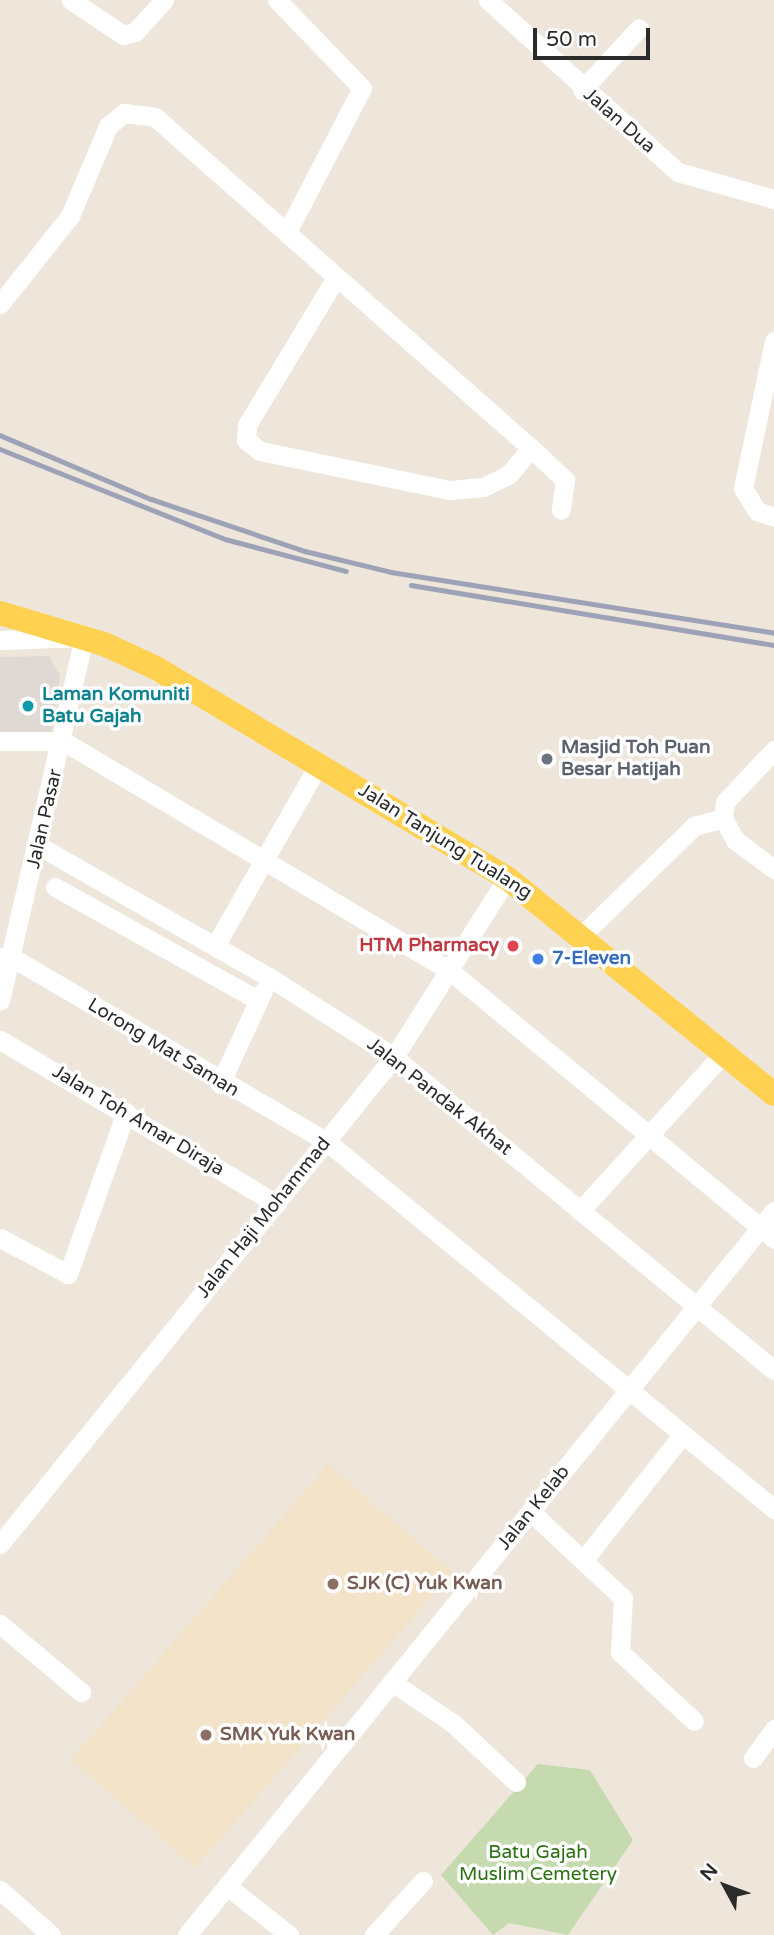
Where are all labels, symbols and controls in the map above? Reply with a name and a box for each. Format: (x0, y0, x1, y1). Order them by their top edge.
scale bar (536, 14, 653, 58)
text: 50 m (546, 27, 597, 52)
street label: Jalan Dua (578, 84, 660, 158)
place label: Laman Komuniti Batu Gajah (42, 684, 190, 728)
marker: Laman Komuniti Batu Gajah (20, 698, 36, 714)
place label: Masjid Toh Puan Besar Hatijah (561, 737, 711, 781)
marker: Masjid Toh Puan Besar Hatijah (539, 751, 555, 767)
street label: Jalan Pasar (22, 767, 68, 871)
street label: Jalan Tanjung Tualang (354, 779, 536, 905)
place label: HTM Pharmacy (359, 935, 499, 957)
marker: HTM Pharmacy (505, 938, 521, 954)
place label: 7-Eleven (552, 948, 631, 970)
marker: 7-Eleven (530, 951, 546, 967)
street label: Lorong Mat Saman (83, 994, 243, 1102)
street label: Jalan Pandak Akhat (362, 1033, 516, 1161)
street label: Jalan Toh Amar Diraja (48, 1061, 228, 1181)
street label: Jalan Haji Mohammad (192, 1133, 336, 1303)
street label: Jalan Kelab (493, 1461, 575, 1555)
place label: SJK (C) Yuk Kwan (347, 1573, 502, 1595)
marker: SJK (C) Yuk Kwan (325, 1576, 341, 1592)
place label: SMK Yuk Kwan (220, 1724, 355, 1746)
marker: SMK Yuk Kwan (198, 1727, 214, 1743)
park label: Batu Gajah Muslim Cemetery (459, 1842, 617, 1886)
north arrow (690, 1851, 760, 1921)
text: N (696, 1859, 722, 1885)

